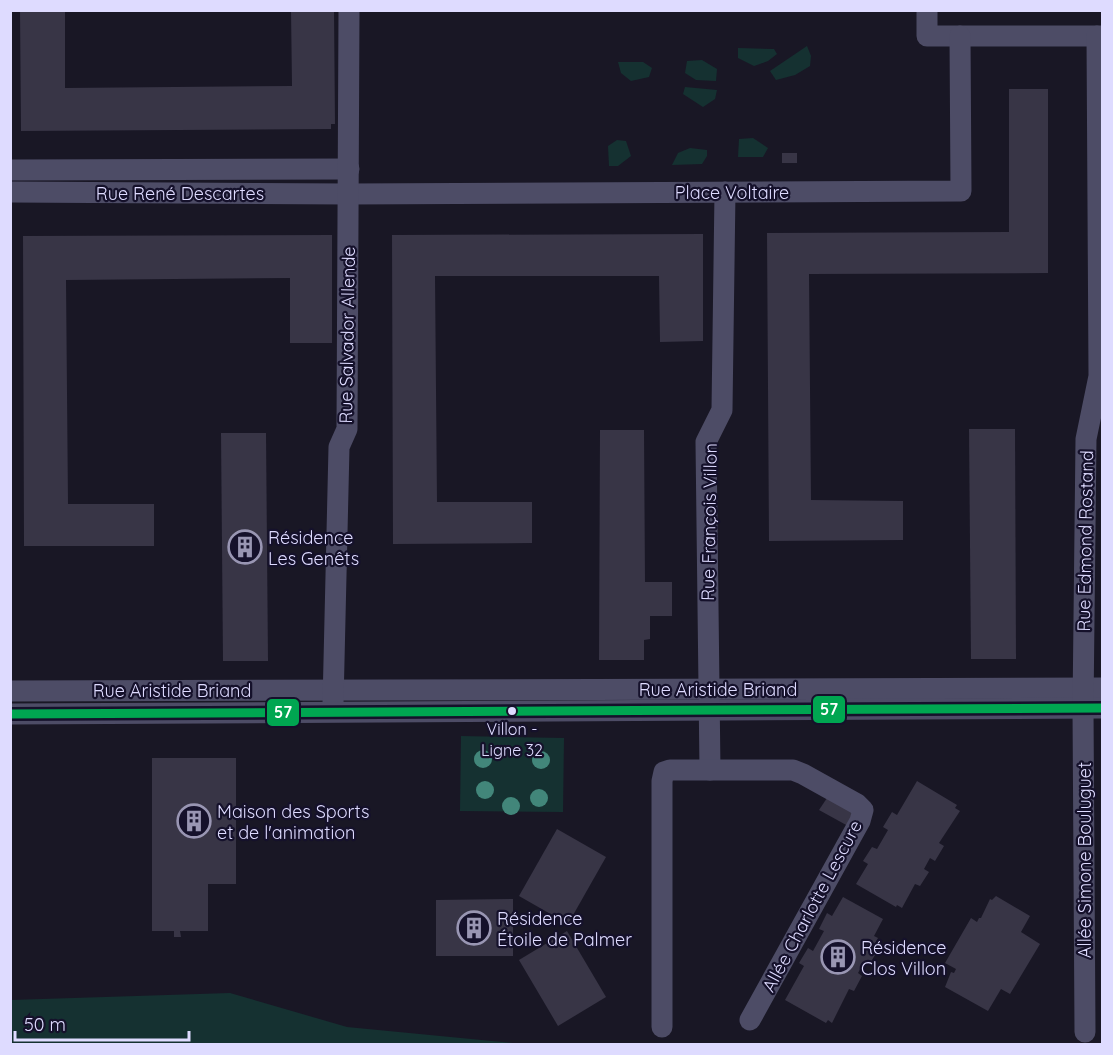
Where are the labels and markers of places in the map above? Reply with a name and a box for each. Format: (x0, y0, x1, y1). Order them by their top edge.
place label: Résidence Les Genêts (268, 526, 359, 570)
building icon: Résidence Les Genêts (227, 529, 263, 565)
marker: Villon - Ligne 32 (506, 705, 518, 717)
place label: Villon - Ligne 32 (481, 719, 543, 760)
place label: Maison des Sports et de l'animation (217, 800, 369, 844)
building icon: Maison des Sports et de l'animation (176, 803, 212, 839)
place label: Résidence Étoile de Palmer (497, 907, 632, 951)
building icon: Résidence Étoile de Palmer (456, 910, 492, 946)
place label: Résidence Clos Villon (861, 936, 946, 980)
building icon: Résidence Clos Villon (820, 939, 856, 975)

